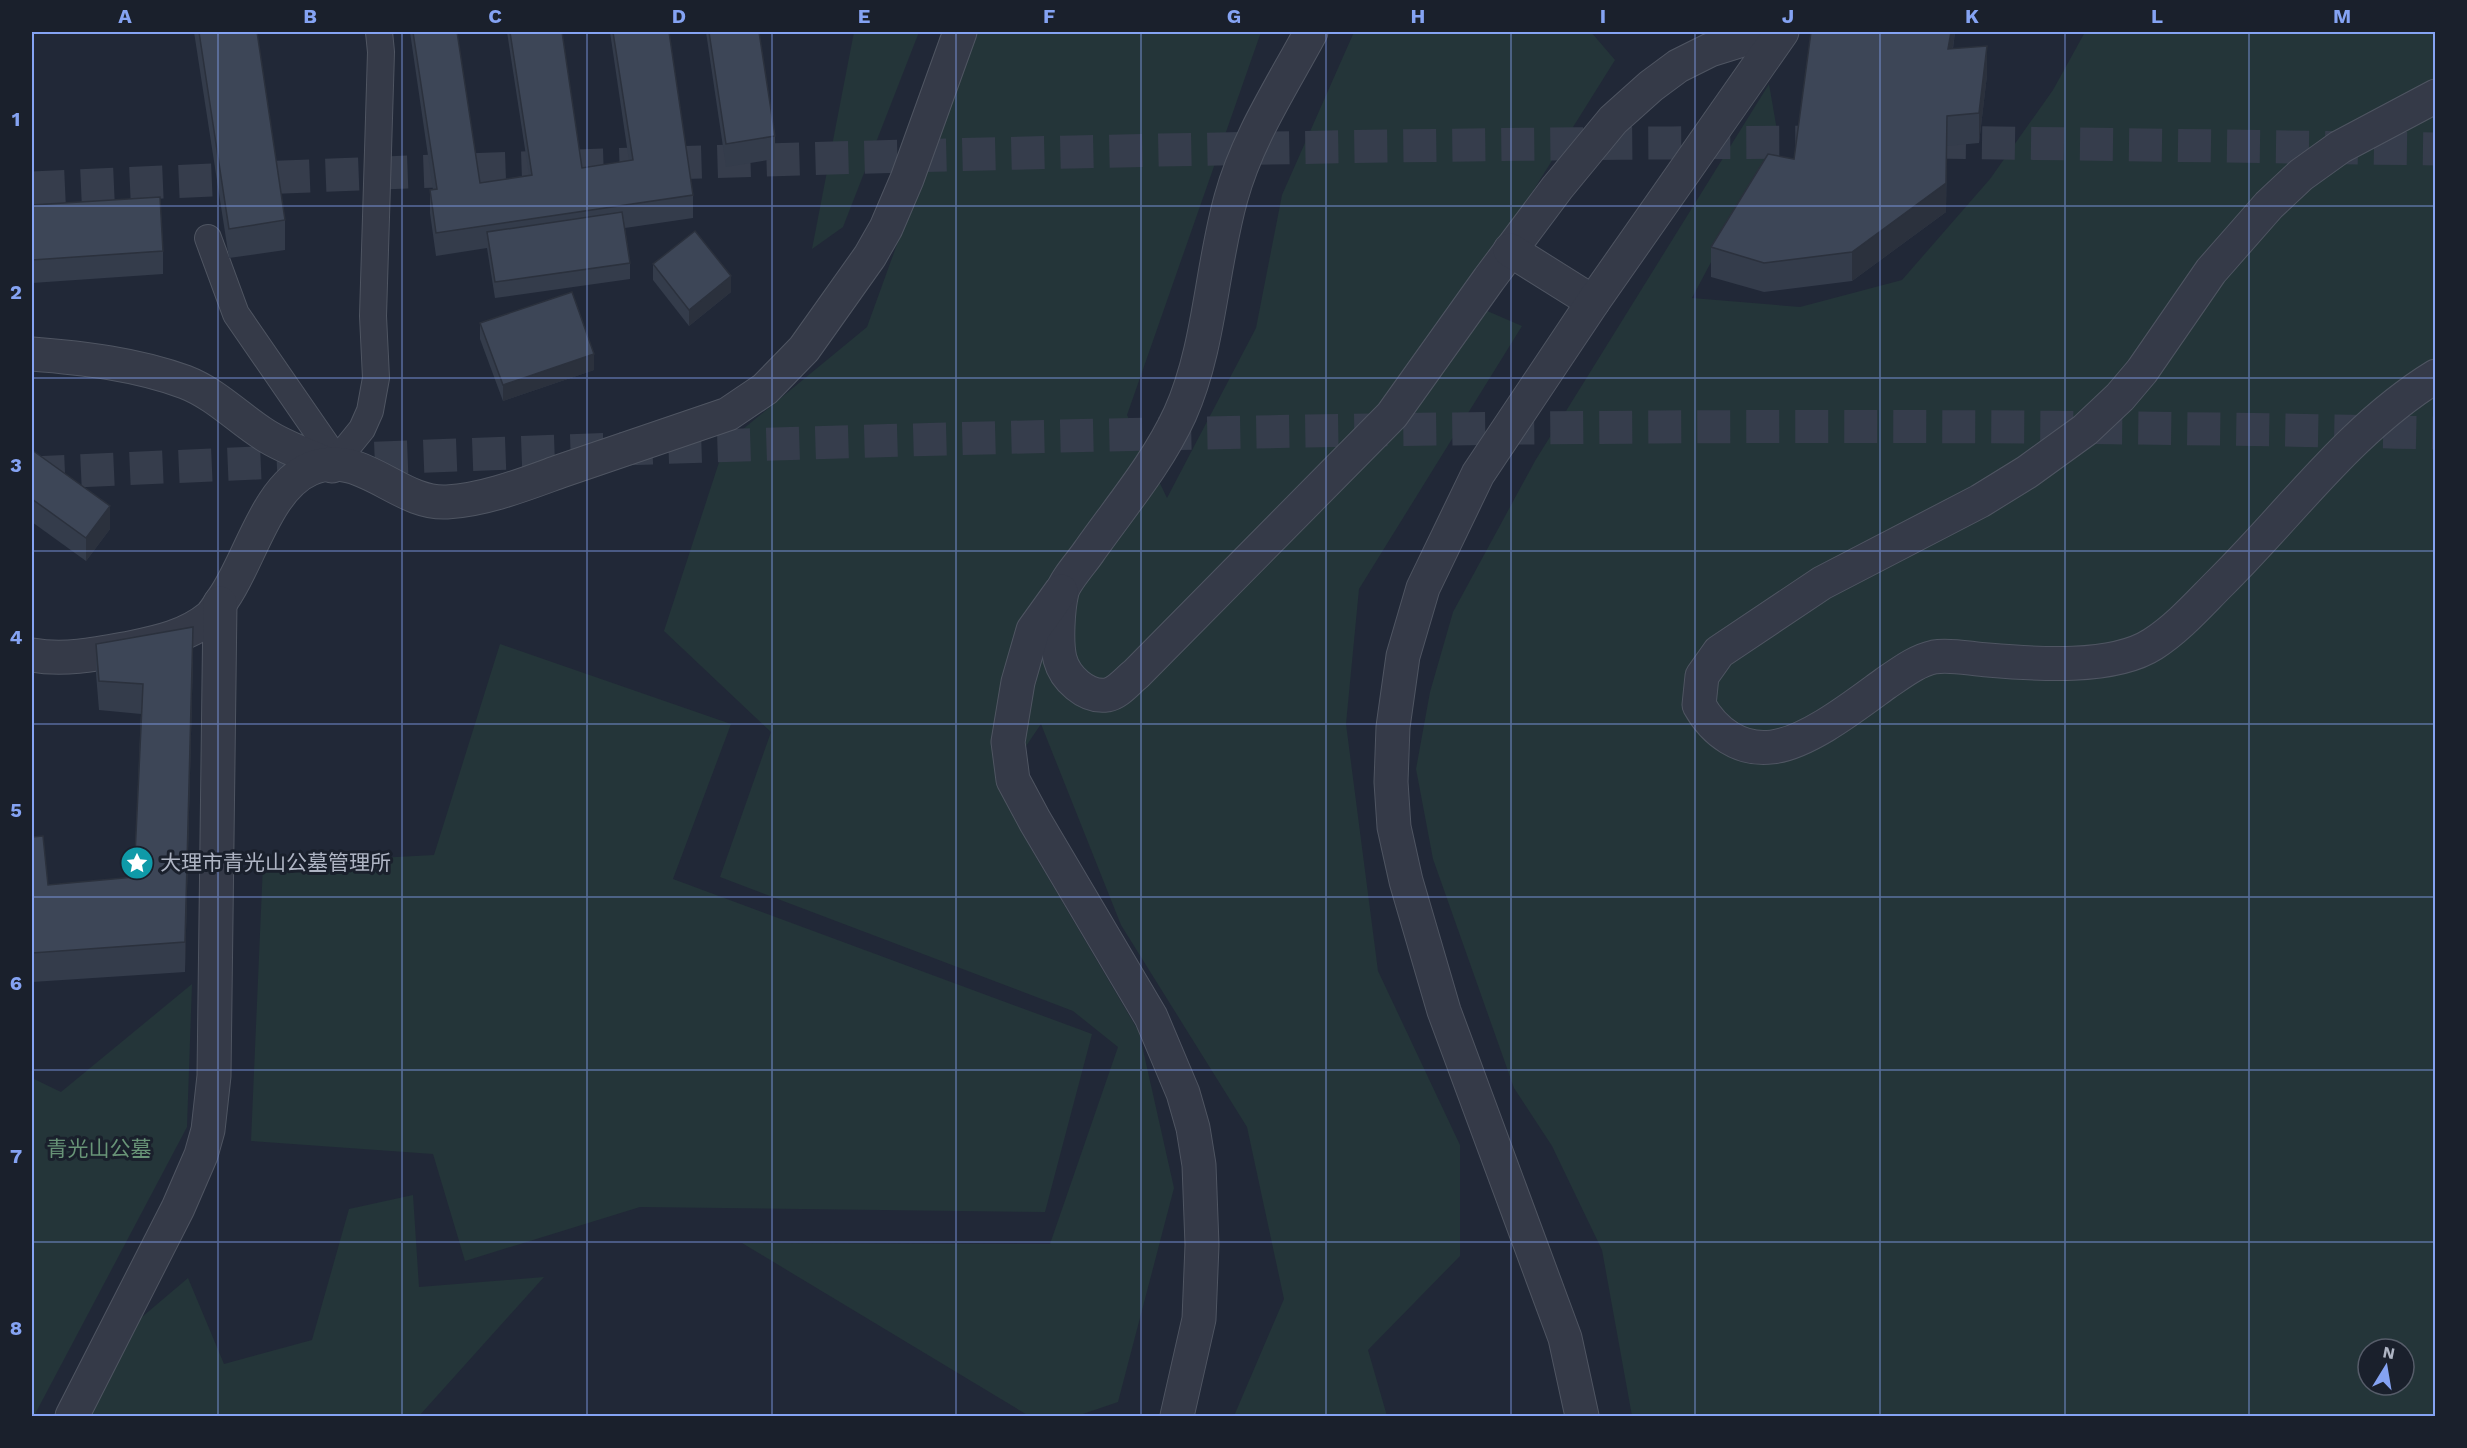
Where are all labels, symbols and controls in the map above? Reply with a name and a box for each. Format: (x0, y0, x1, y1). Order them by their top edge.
text: A (118, 4, 132, 28)
text: B (303, 4, 317, 28)
text: C (488, 4, 502, 28)
text: D (672, 4, 686, 28)
text: E (858, 4, 870, 28)
text: F (1043, 4, 1055, 28)
text: G (1227, 4, 1241, 28)
text: H (1411, 4, 1425, 28)
text: I (1600, 4, 1606, 28)
text: J (1782, 4, 1794, 28)
text: K (1965, 4, 1979, 28)
text: L (2151, 4, 2163, 28)
text: M (2333, 4, 2351, 28)
text: 1 (12, 107, 20, 131)
text: 2 (10, 280, 22, 304)
text: 3 (10, 453, 22, 477)
text: 4 (10, 625, 23, 649)
text: 5 (10, 798, 22, 822)
place icon: 大理市青光山公墓管理所 (119, 845, 155, 881)
place label: 大理市青光山公墓管理所 (160, 850, 391, 875)
text: 6 (10, 971, 22, 995)
park label: 青光山公墓 (47, 1136, 152, 1161)
text: 7 (10, 1144, 22, 1168)
text: 8 (10, 1316, 22, 1340)
north arrow (2356, 1337, 2416, 1397)
text: N (2381, 1342, 2396, 1363)

